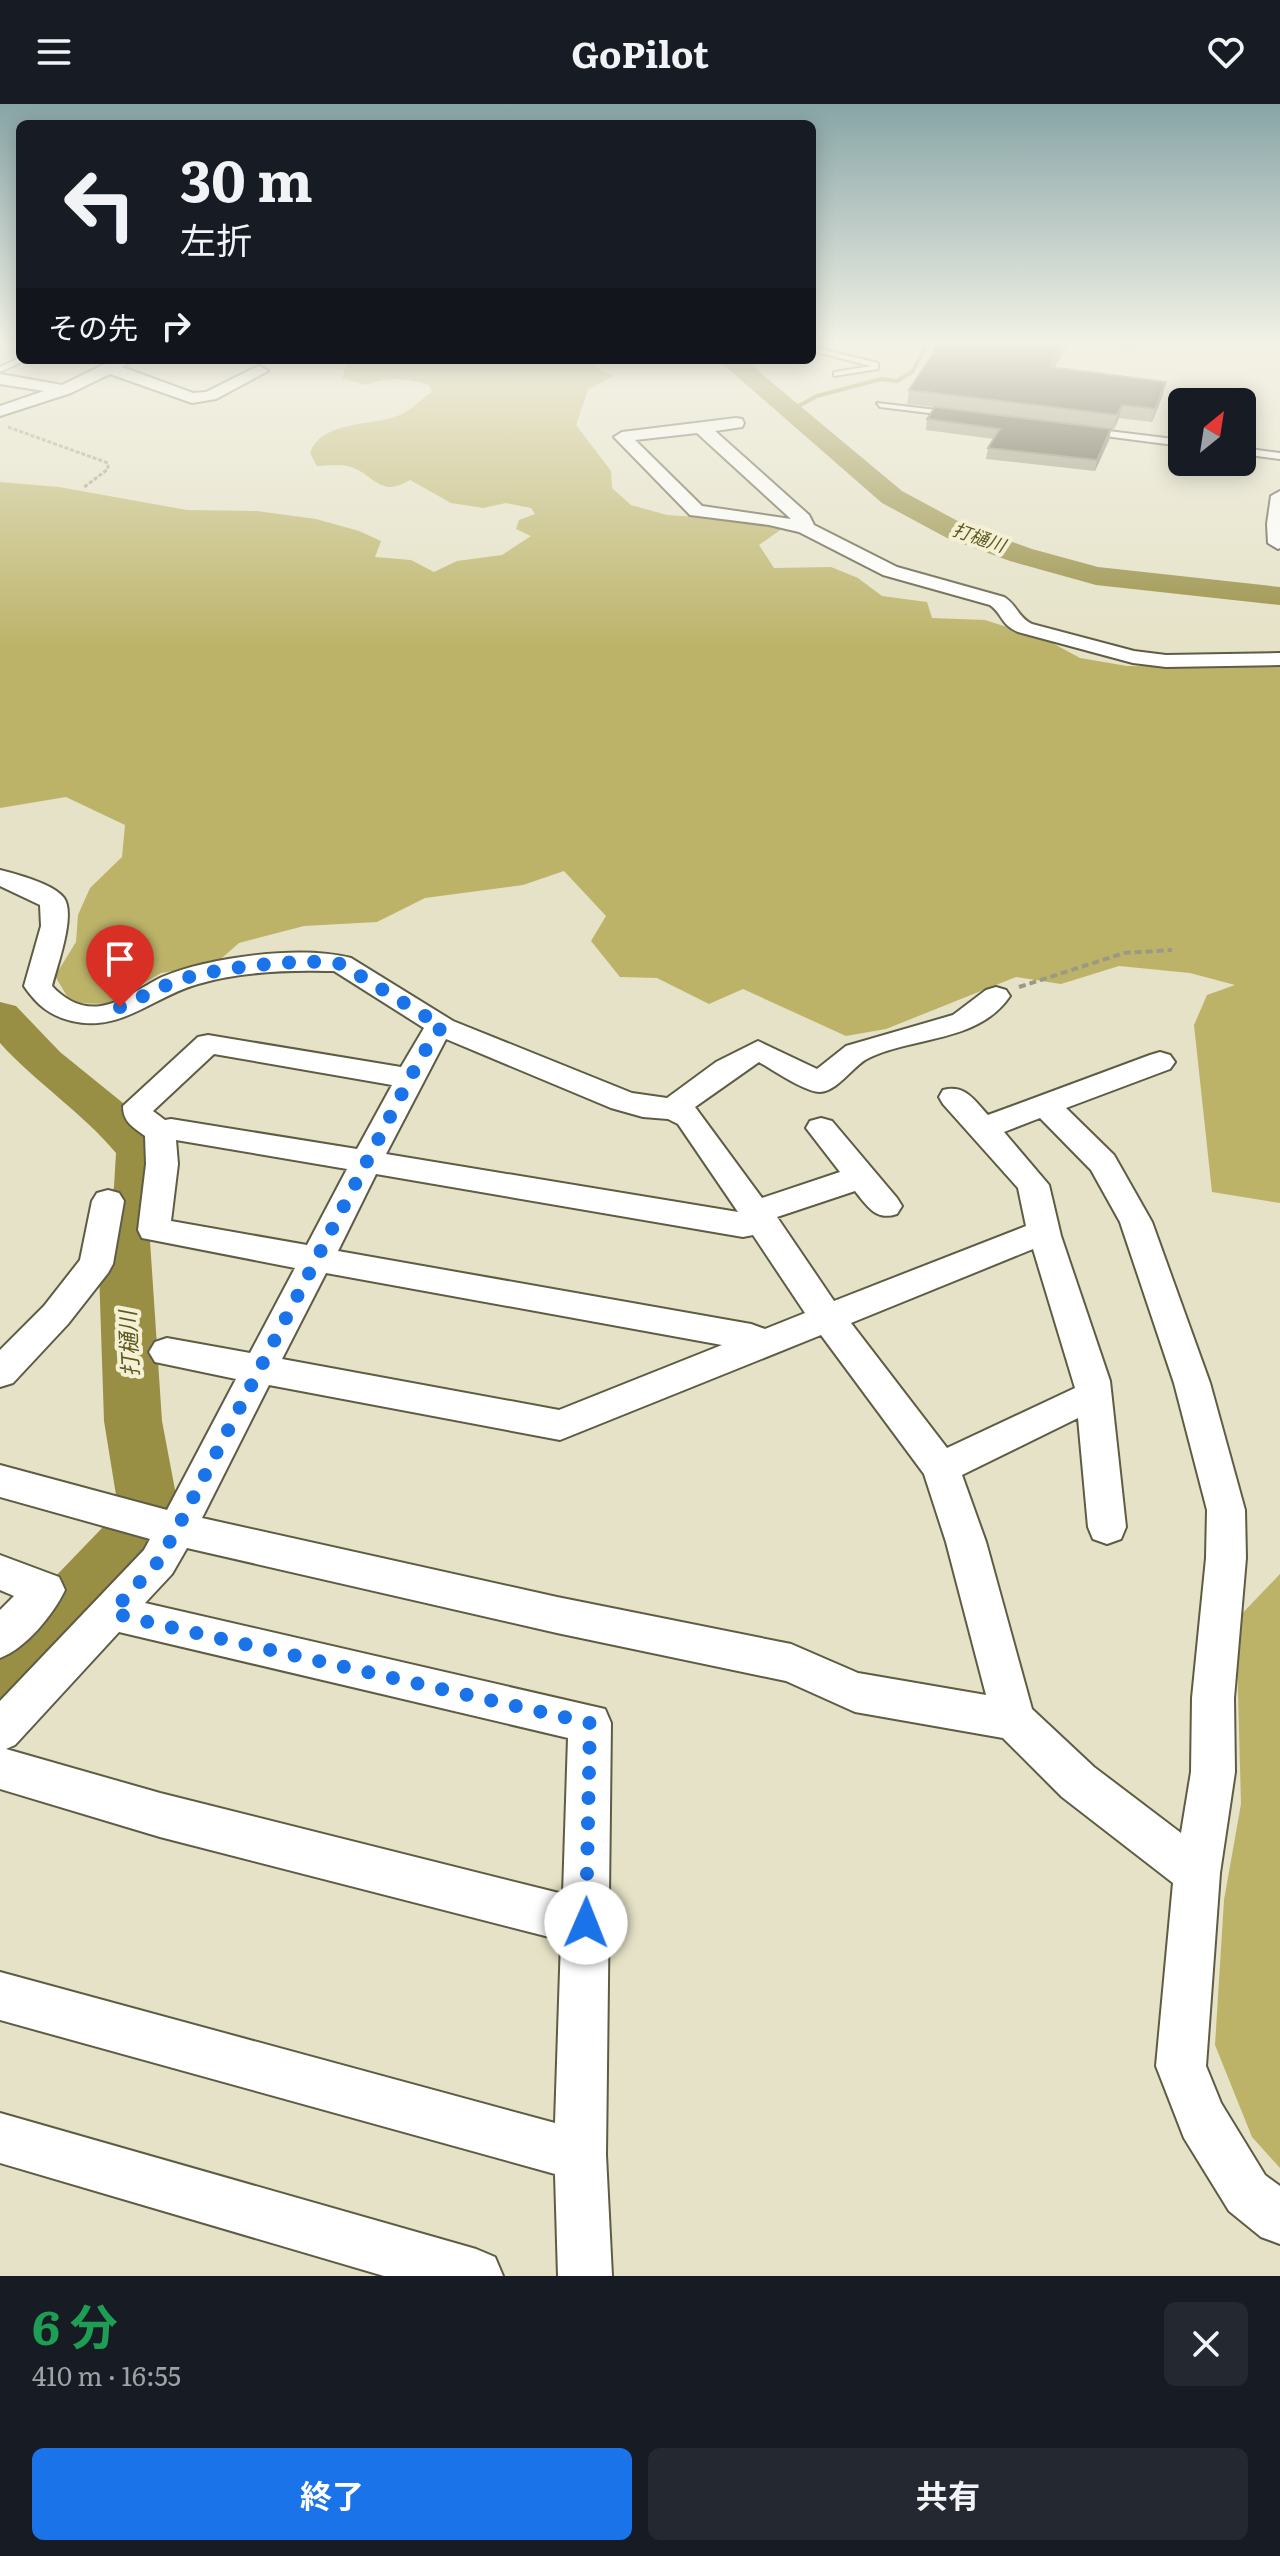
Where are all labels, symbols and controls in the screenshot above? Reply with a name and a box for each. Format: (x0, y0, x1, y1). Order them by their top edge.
text: GoPilot (571, 26, 709, 79)
icon: menu (32, 30, 76, 74)
icon: heart (1204, 30, 1248, 74)
text: 30 m (180, 136, 313, 219)
icon: left (48, 152, 152, 256)
text: 左折 (180, 212, 252, 265)
text: その先 (48, 304, 138, 348)
icon: right (154, 304, 198, 348)
north arrow (1168, 388, 1256, 476)
map controls (1168, 388, 1256, 476)
water label: 打樋川 (950, 515, 1011, 559)
pin (86, 925, 154, 1007)
icon: arrive (98, 937, 142, 981)
water label: 打樋川 (109, 1308, 146, 1378)
position arrow (544, 1881, 628, 1965)
text: 6 分 (32, 2289, 118, 2360)
button: close (1164, 2302, 1248, 2386)
text: 410 m · 16:55 (32, 2355, 181, 2394)
button: 終了 (32, 2448, 632, 2540)
button: 共有 (648, 2448, 1248, 2540)

